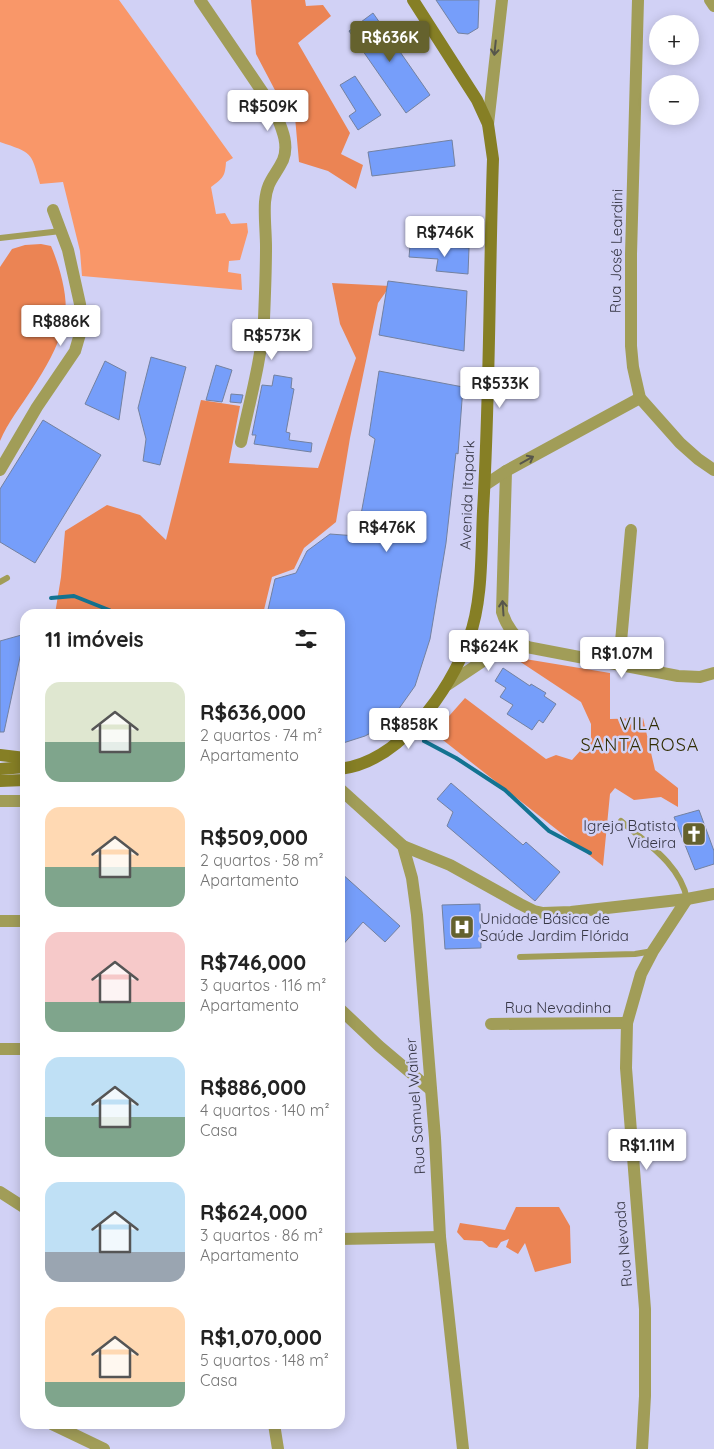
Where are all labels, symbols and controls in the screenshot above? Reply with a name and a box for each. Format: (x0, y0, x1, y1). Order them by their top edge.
map controls (649, 15, 699, 125)
button: + (649, 15, 699, 65)
pin: R$636K (349, 20, 431, 63)
text: R$636K (361, 27, 419, 47)
one-way arrow (490, 40, 500, 56)
button: − (649, 75, 699, 125)
pin: R$509K (227, 90, 309, 132)
text: R$509K (238, 96, 298, 116)
street label: Rua José Leardini (605, 189, 627, 313)
pin: R$746K (404, 216, 486, 258)
text: R$746K (416, 222, 474, 242)
pin: R$886K (20, 304, 102, 347)
text: R$886K (32, 311, 90, 331)
pin: R$573K (231, 318, 313, 361)
text: R$573K (243, 325, 301, 345)
pin: R$533K (459, 366, 541, 409)
text: R$533K (471, 373, 529, 393)
street label: Avenida Itapark (456, 440, 478, 550)
one-way arrow (519, 455, 534, 465)
pin: R$476K (346, 510, 428, 553)
text: R$476K (358, 517, 416, 537)
one-way arrow (498, 600, 507, 616)
icon: filters (292, 625, 320, 653)
text: 11 imóveis (45, 626, 144, 652)
pin: R$624K (448, 630, 530, 672)
text: R$624K (460, 636, 518, 656)
pin: R$1.07M (576, 636, 668, 679)
text: R$1.07M (591, 643, 653, 663)
text: R$636,000 (200, 699, 306, 725)
icon: home (85, 702, 145, 762)
pin: R$858K (368, 708, 450, 750)
district label: VILA SANTA ROSA (581, 712, 699, 756)
text: R$858K (380, 714, 438, 734)
text: 2 quartos · 74 m² (200, 725, 322, 745)
text: Apartamento (200, 745, 299, 765)
place label: Igreja Batista Videira (583, 816, 676, 852)
church icon: Igreja Batista Videira (681, 821, 707, 847)
text: R$509,000 (200, 824, 308, 850)
icon: home (85, 827, 145, 887)
text: 2 quartos · 58 m² (200, 850, 324, 870)
text: Apartamento (200, 870, 299, 890)
place label: Unidade Básica de Saúde Jardim Flórida (480, 909, 629, 945)
hospital icon: Unidade Básica de Saúde Jardim Flórida (449, 914, 475, 940)
text: R$746,000 (200, 949, 306, 975)
icon: home (85, 952, 145, 1012)
text: 3 quartos · 116 m² (200, 975, 326, 995)
text: Apartamento (200, 995, 299, 1015)
street label: Rua Nevadinha (505, 998, 611, 1017)
street label: Rua Samuel Wainer (401, 1037, 429, 1175)
text: R$886,000 (200, 1074, 306, 1100)
icon: home (85, 1077, 145, 1137)
text: 4 quartos · 140 m² (200, 1100, 330, 1120)
text: Casa (200, 1120, 237, 1140)
pin: R$1.11M (601, 1128, 693, 1171)
text: R$1.11M (619, 1135, 675, 1155)
text: R$624,000 (200, 1199, 307, 1225)
street label: Rua Nevada (610, 1200, 636, 1288)
icon: home (85, 1202, 145, 1262)
text: 3 quartos · 86 m² (200, 1225, 323, 1245)
text: Apartamento (200, 1245, 299, 1265)
text: R$1,070,000 (200, 1324, 322, 1350)
icon: home (85, 1327, 145, 1387)
text: 5 quartos · 148 m² (200, 1350, 329, 1370)
text: Casa (200, 1370, 237, 1390)

